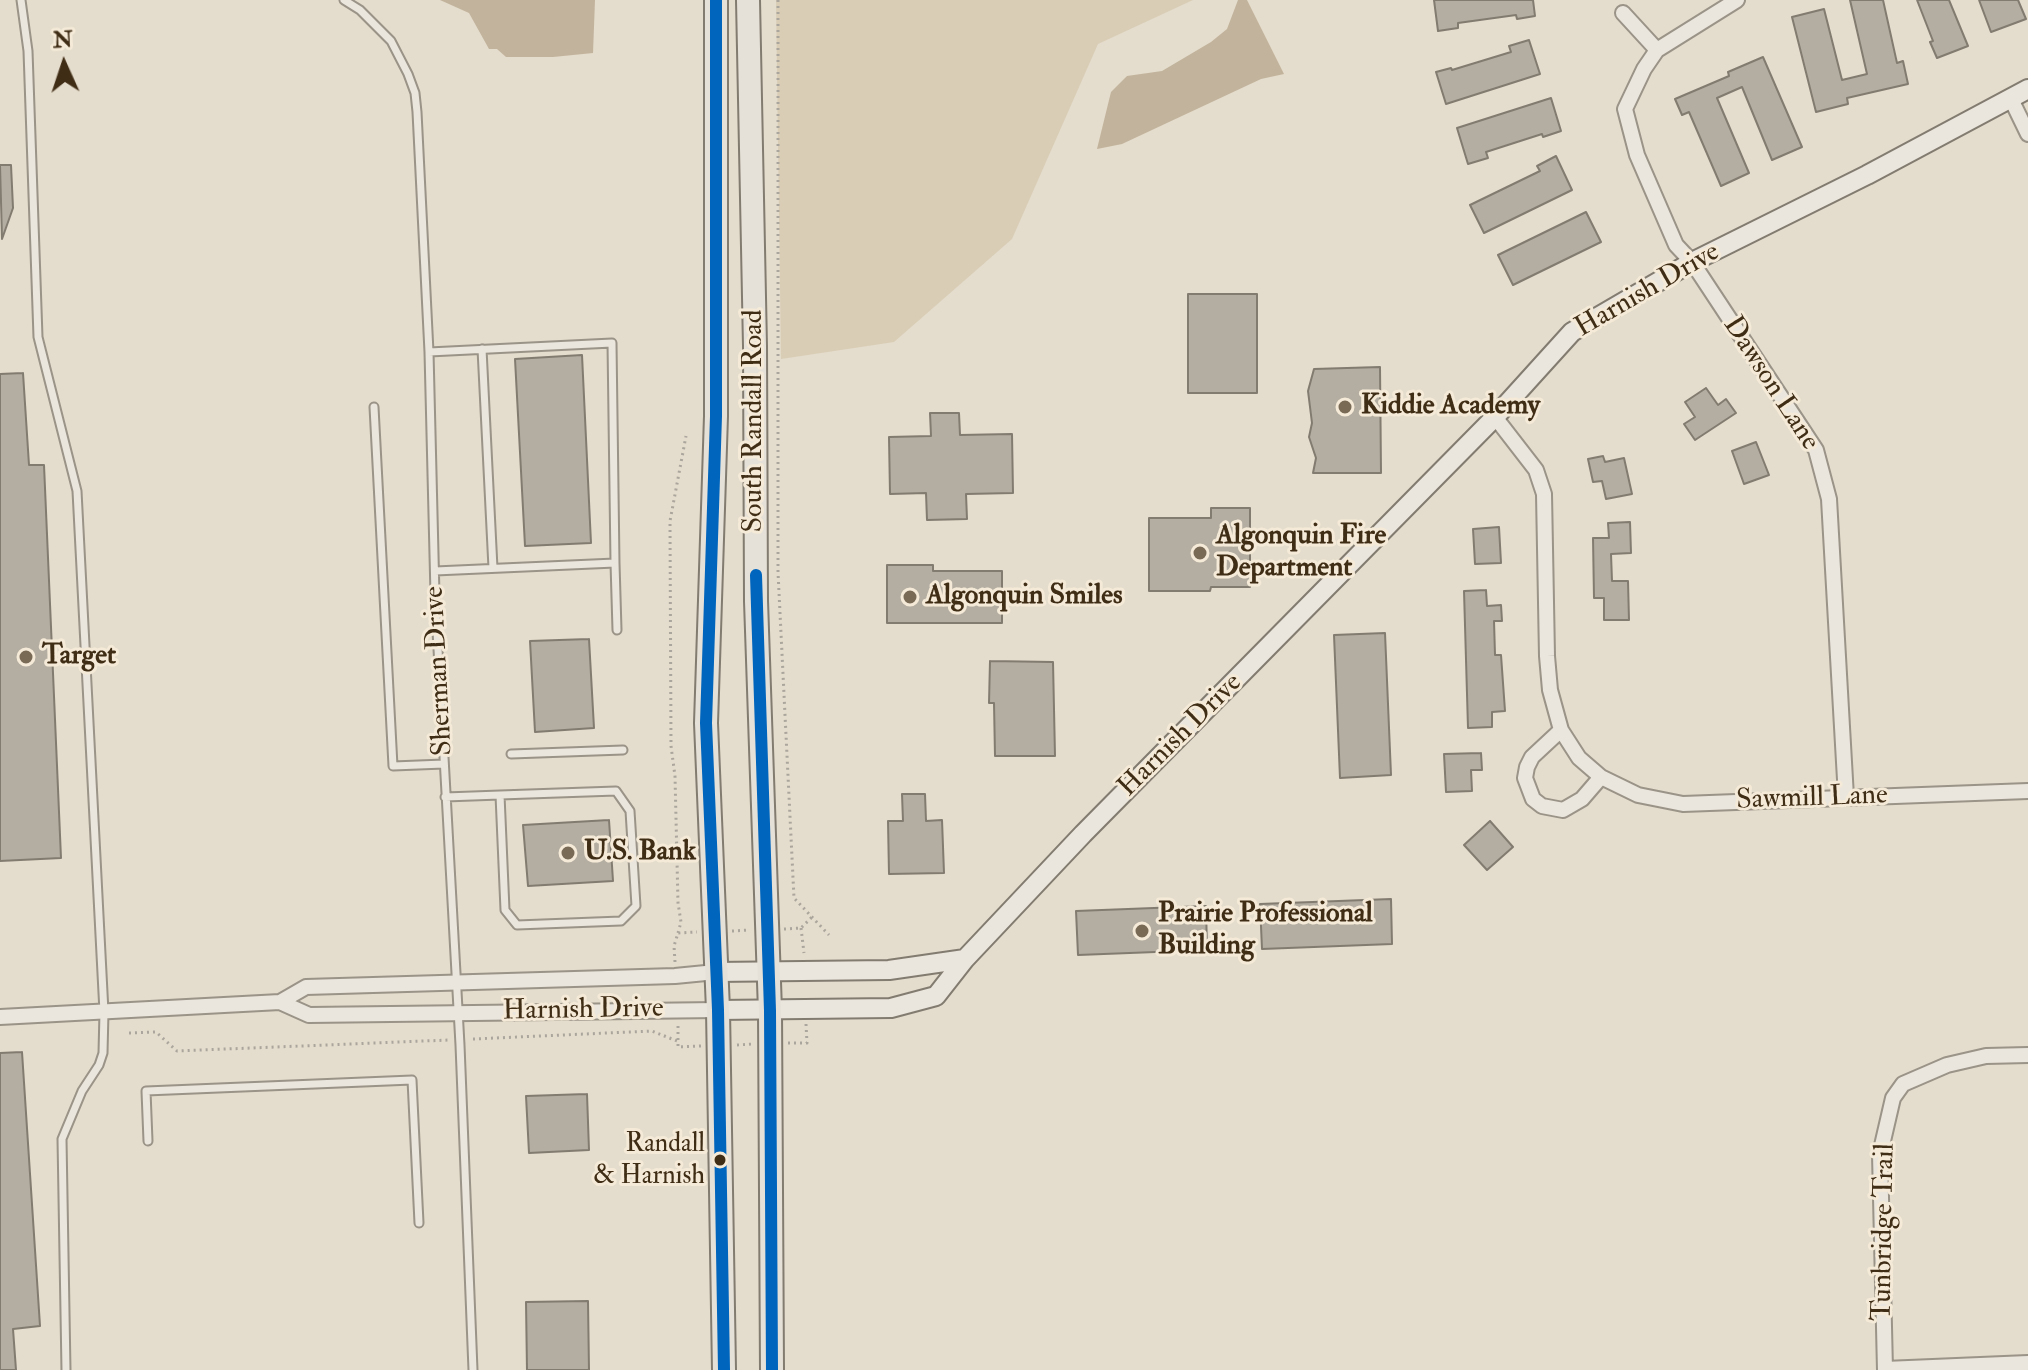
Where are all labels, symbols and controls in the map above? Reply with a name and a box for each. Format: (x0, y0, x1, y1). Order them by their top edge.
north arrow (24, 24, 104, 104)
text: N (52, 26, 73, 55)
street label: Harnish Drive (1570, 236, 1726, 346)
street label: South Randall Road (738, 309, 772, 533)
street label: Dawson Lane (1714, 311, 1826, 457)
place label: Kiddie Academy (1361, 390, 1540, 424)
marker: Kiddie Academy (1336, 398, 1354, 416)
place label: Algonquin Fire Department (1216, 520, 1386, 586)
marker: Algonquin Fire Department (1191, 544, 1209, 562)
place label: Algonquin Smiles (926, 580, 1123, 614)
street label: Sherman Drive (419, 585, 461, 757)
marker: Algonquin Smiles (901, 588, 919, 606)
place label: Target (42, 640, 116, 674)
marker: Target (17, 648, 35, 666)
street label: Harnish Drive (1112, 667, 1250, 805)
street label: Sawmill Lane (1736, 780, 1888, 818)
place label: U.S. Bank (584, 836, 696, 870)
marker: U.S. Bank (559, 844, 577, 862)
place label: Prairie Professional Building (1158, 898, 1373, 964)
marker: Prairie Professional Building (1133, 922, 1151, 940)
street label: Harnish Drive (502, 993, 664, 1029)
place label: Randall & Harnish (593, 1129, 705, 1190)
street label: Tunbridge Trail (1867, 1143, 1903, 1321)
marker: Randall & Harnish (712, 1152, 728, 1168)

